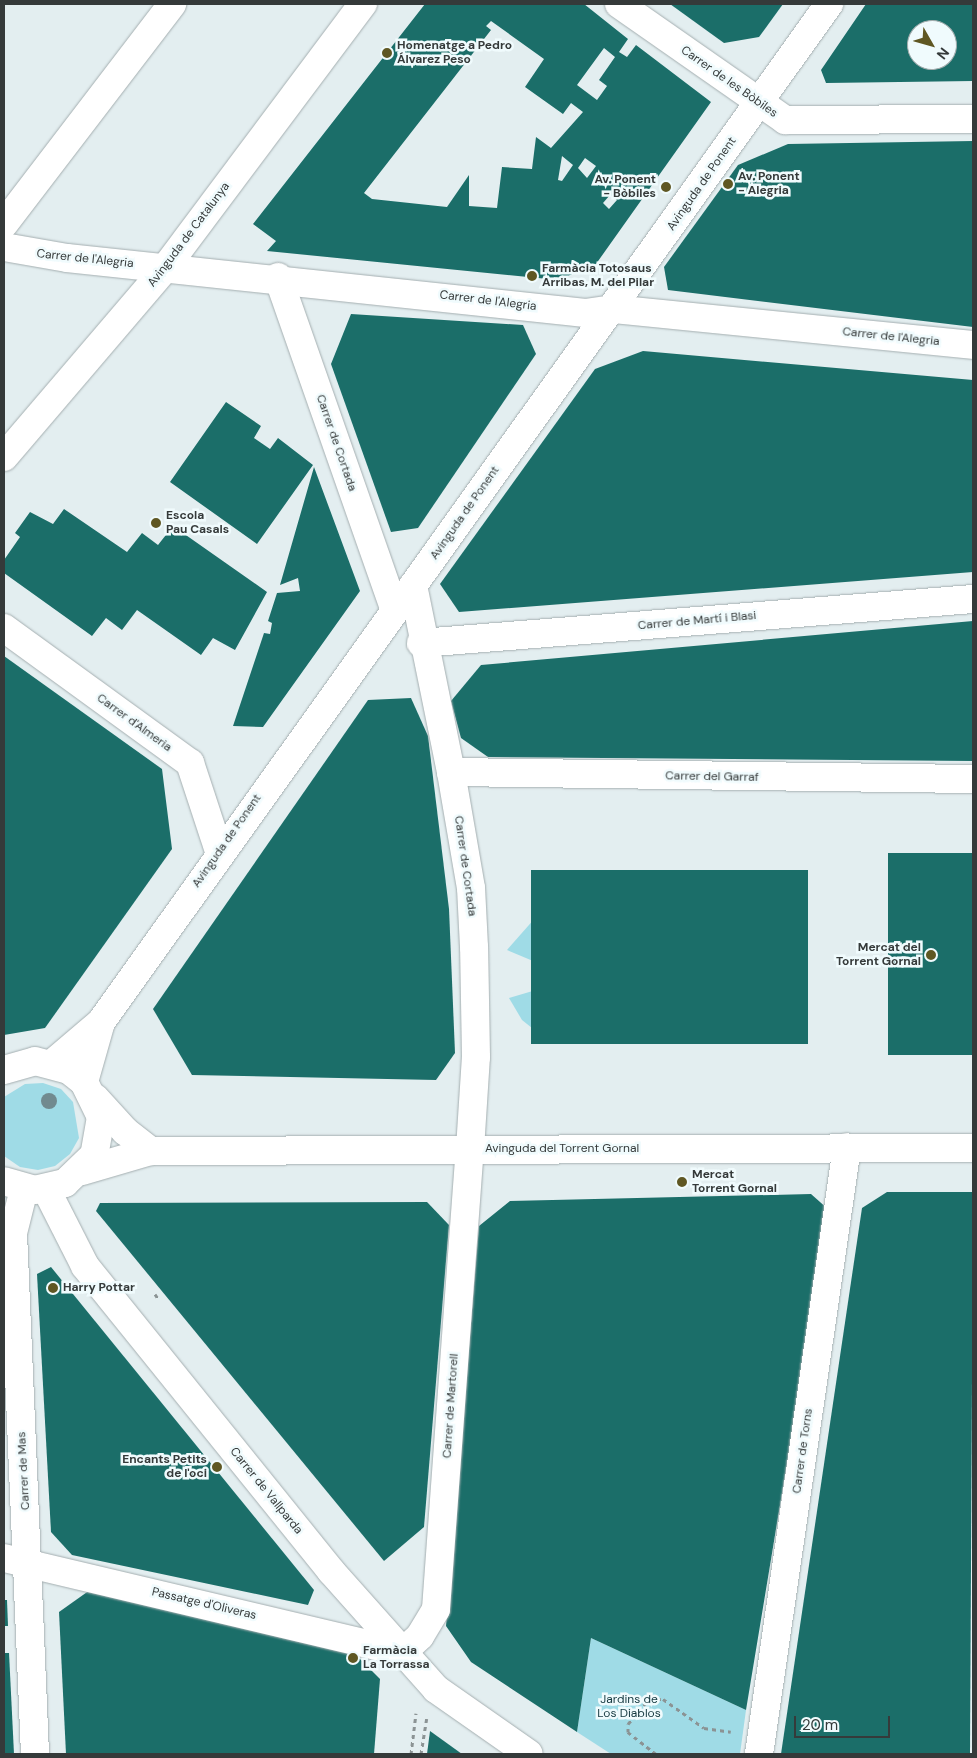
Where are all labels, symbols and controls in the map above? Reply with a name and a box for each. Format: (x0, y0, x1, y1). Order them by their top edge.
north arrow (907, 20, 957, 70)
place label: Homenatge a Pedro Álvarez Peso (397, 39, 512, 67)
street label: Carrer de les Bòbiles (678, 43, 780, 121)
text: N (933, 44, 953, 63)
marker: Homenatge a Pedro Álvarez Peso (381, 47, 393, 59)
street label: Avinguda de Ponent (664, 134, 740, 234)
place label: Av. Ponent - Alegria (738, 170, 800, 198)
place label: Av. Ponent - Bòbiles (594, 173, 656, 201)
marker: Av. Ponent - Alegria (722, 178, 734, 190)
street label: Avinguda de Catalunya (145, 180, 233, 290)
marker: Av. Ponent - Bòbiles (660, 181, 672, 193)
street label: Carrer de l'Alegria (36, 247, 134, 271)
place label: Farmàcia Totosaus Arribas, M. del Pilar (542, 262, 654, 290)
marker: Farmàcia Totosaus Arribas, M. del Pilar (526, 270, 538, 282)
street label: Carrer de l'Alegria (439, 288, 537, 314)
street label: Carrer de l'Alegria (842, 325, 940, 349)
street label: Carrer de Cortada (313, 393, 359, 493)
street label: Avinguda de Ponent (427, 463, 503, 563)
place label: Escola Pau Casals (166, 509, 229, 537)
marker: Escola Pau Casals (150, 517, 162, 529)
street label: Carrer de Martí i Blasi (637, 609, 757, 633)
street label: Carrer d'Almeria (94, 691, 174, 755)
street label: Carrer del Garraf (665, 769, 759, 785)
street label: Avinguda de Ponent (189, 791, 265, 891)
street label: Carrer de Cortada (451, 815, 479, 917)
place label: Mercat del Torrent Gornal (836, 941, 921, 969)
marker: Mercat del Torrent Gornal (925, 949, 937, 961)
street label: Avinguda del Torrent Gornal (485, 1142, 639, 1156)
place label: Mercat Torrent Gornal (692, 1168, 777, 1196)
marker: Mercat Torrent Gornal (676, 1176, 688, 1188)
place label: Harry Pottar (63, 1281, 135, 1295)
marker: Harry Pottar (47, 1282, 59, 1294)
street label: Carrer de Martorell (440, 1353, 462, 1459)
street label: Carrer de Torns (790, 1407, 816, 1495)
street label: Carrer de Mas (15, 1431, 33, 1511)
street label: Carrer de Vallparda (227, 1445, 305, 1537)
place label: Encants Petits de l'oci (122, 1453, 207, 1481)
marker: Encants Petits de l'oci (211, 1461, 223, 1473)
street label: Passatge d'Oliveras (150, 1585, 258, 1623)
place label: Farmàcia La Torrassa (363, 1644, 430, 1672)
marker: Farmàcia La Torrassa (347, 1652, 359, 1664)
park label: Jardins de Los Diablos (597, 1693, 661, 1721)
scale bar (797, 1706, 893, 1738)
text: 20 m (802, 1715, 838, 1735)

